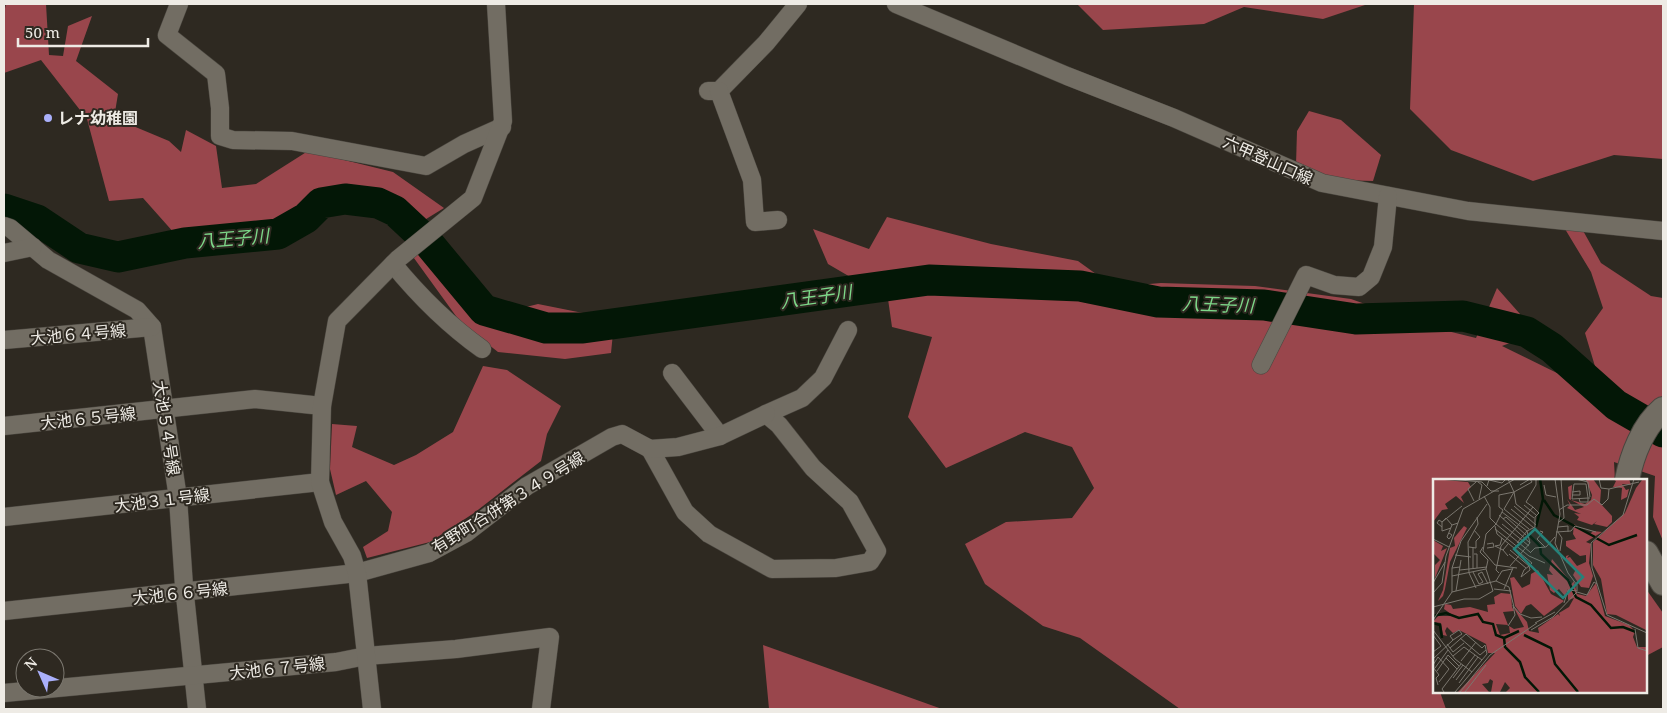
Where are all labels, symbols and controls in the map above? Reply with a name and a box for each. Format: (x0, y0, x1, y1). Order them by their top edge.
scale bar (18, 15, 148, 47)
text: 50 m (25, 22, 60, 42)
place label: レナ幼稚園 (58, 107, 138, 129)
marker: レナ幼稚園 (42, 112, 54, 124)
street label: 六甲登山口線 (1220, 130, 1316, 190)
water label: 八王子川 (196, 223, 272, 253)
water label: 八王子川 (779, 279, 855, 313)
water label: 八王子川 (1182, 291, 1256, 317)
street label: 大池６４号線 (29, 319, 127, 349)
street label: 大池５４号線 (149, 379, 185, 477)
street label: 大池６５号線 (39, 402, 137, 434)
street label: 有野町合併第３４９号線 (428, 446, 588, 558)
inset map (1433, 479, 1647, 693)
street label: 大池３１号線 (113, 483, 211, 517)
street label: 大池６６号線 (131, 577, 229, 609)
north arrow (15, 648, 65, 698)
street label: 大池６７号線 (228, 652, 326, 684)
text: N (20, 653, 41, 674)

